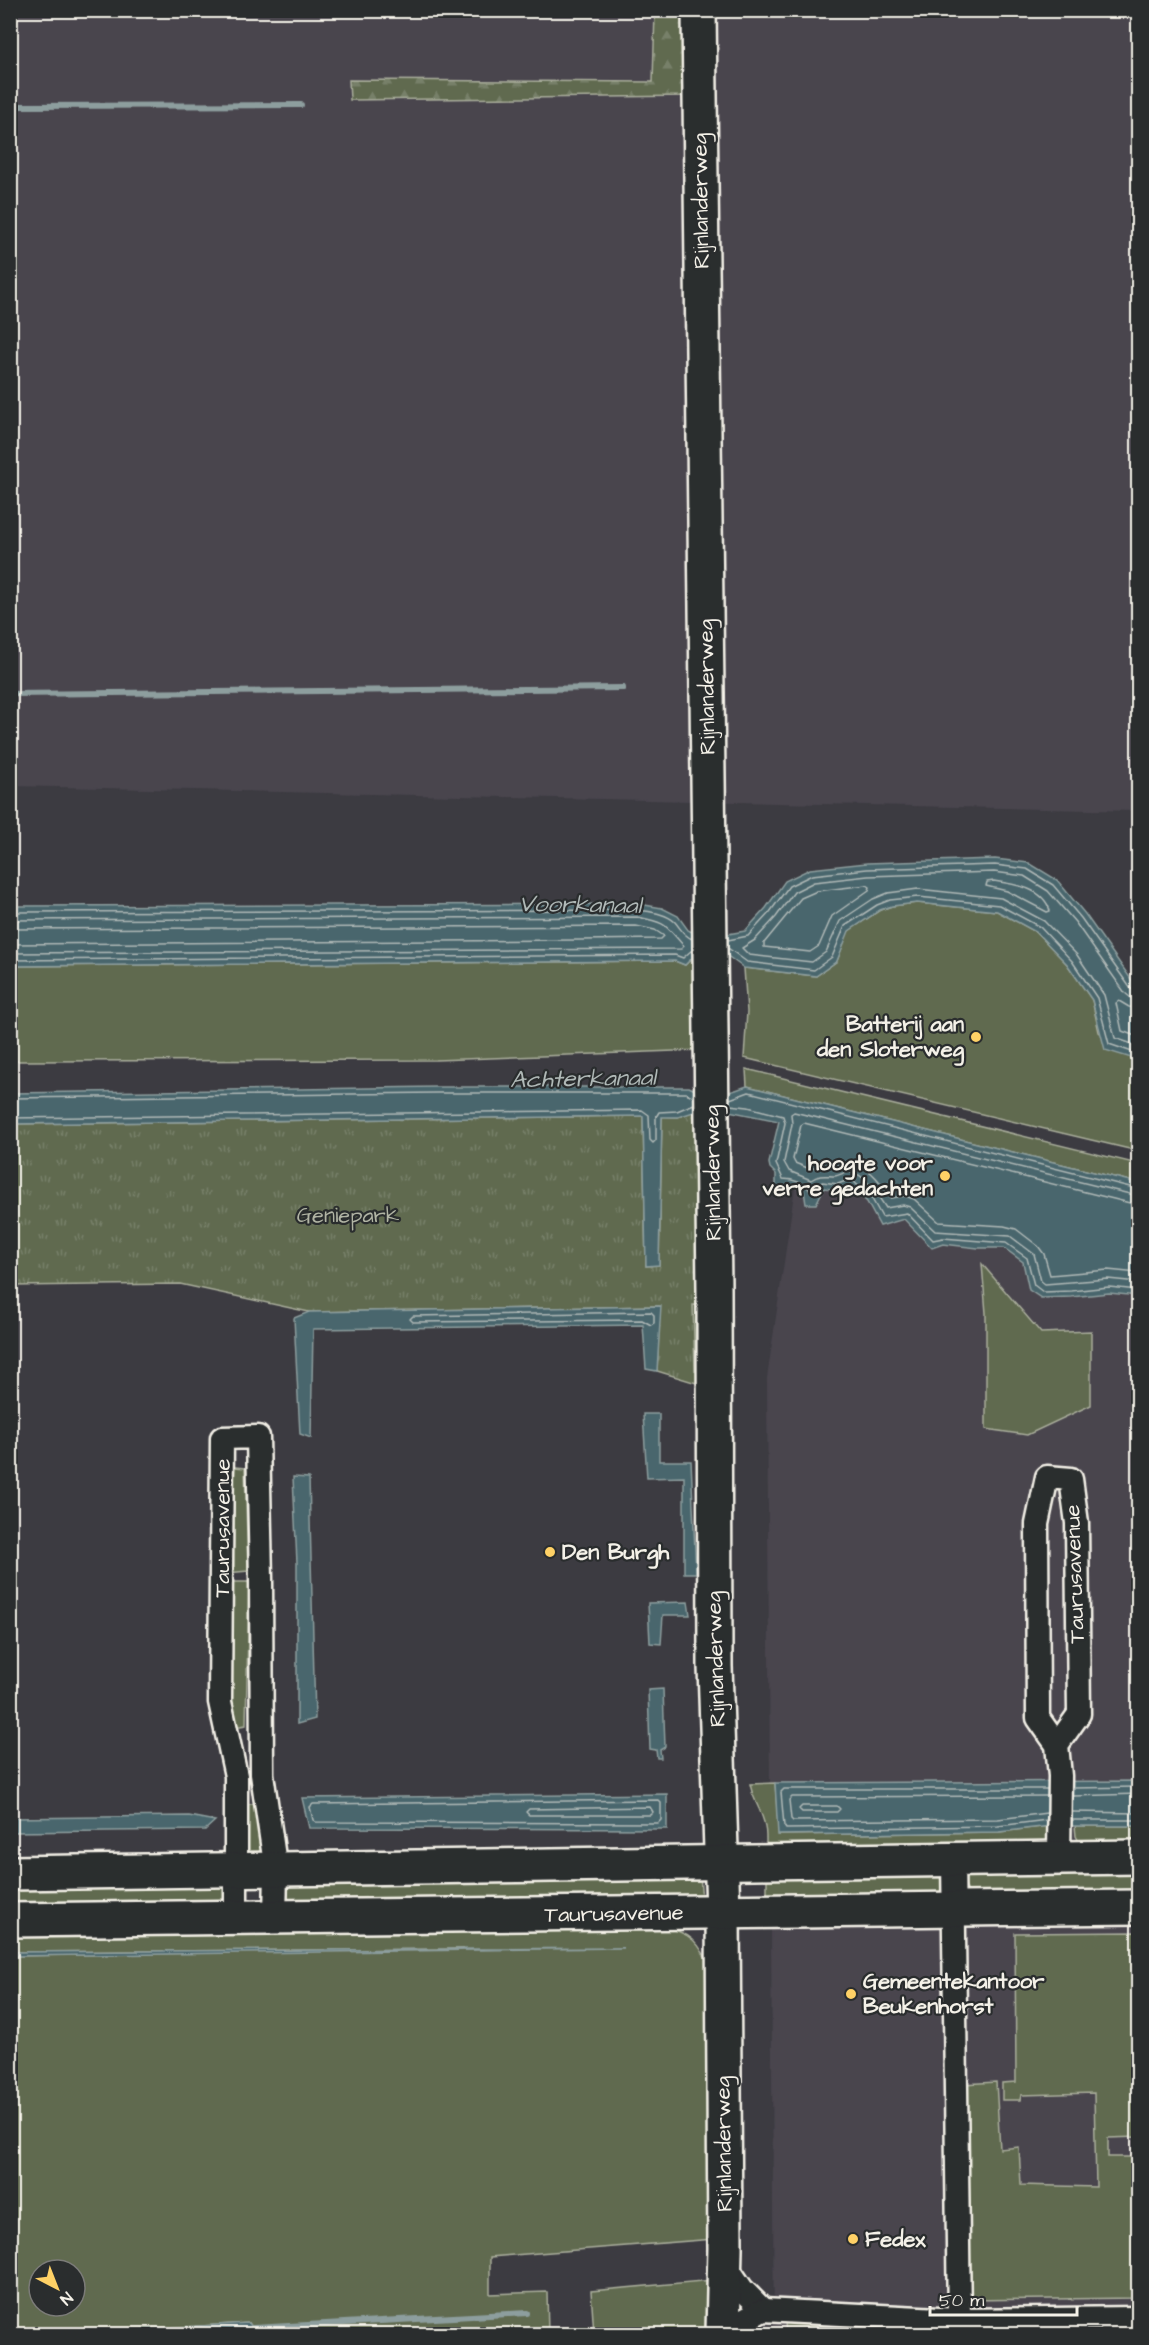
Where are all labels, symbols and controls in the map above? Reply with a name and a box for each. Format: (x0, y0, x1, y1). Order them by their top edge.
street label: Rijnlanderweg (684, 133, 719, 269)
street label: Rijnlanderweg (690, 619, 725, 755)
water label: Voorkanaal (518, 887, 645, 923)
place label: Batterij aan den Sloterweg (816, 1009, 965, 1066)
marker: Batterij aan den Sloterweg (969, 1030, 983, 1044)
water label: Achterkanaal (510, 1061, 659, 1097)
street label: Rijnlanderweg (696, 1105, 731, 1241)
place label: hoogte voor verre gedachten (762, 1148, 934, 1205)
marker: hoogte voor verre gedachten (938, 1169, 952, 1183)
park label: Geniepark (297, 1200, 400, 1231)
street label: Taurusavenue (207, 1458, 238, 1598)
street label: Taurusavenue (1057, 1504, 1093, 1644)
place label: Den Burgh (562, 1537, 670, 1569)
marker: Den Burgh (543, 1545, 557, 1559)
street label: Rijnlanderweg (698, 1590, 735, 1727)
street label: Taurusavenue (544, 1897, 684, 1931)
place label: Gemeentekantoor Beukenhorst (863, 1966, 1045, 2022)
marker: Gemeentekantoor Beukenhorst (844, 1987, 858, 2001)
street label: Rijnlanderweg (707, 2076, 742, 2212)
place label: Fedex (865, 2224, 926, 2255)
marker: Fedex (846, 2232, 860, 2246)
north arrow (27, 2258, 87, 2318)
scale bar (930, 2279, 1077, 2317)
text: N (55, 2287, 77, 2310)
text: 50 m (939, 2288, 984, 2313)

